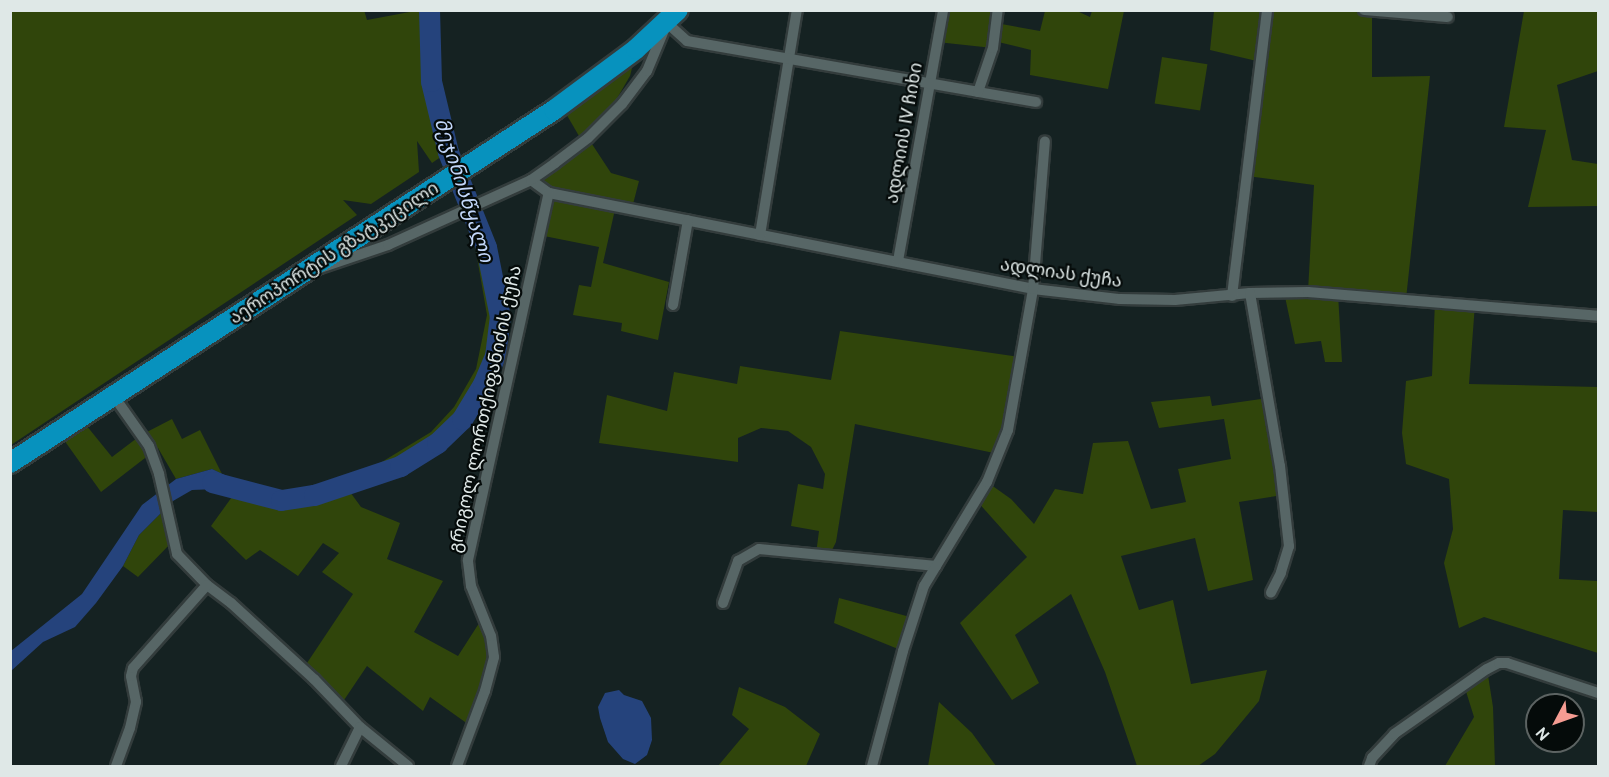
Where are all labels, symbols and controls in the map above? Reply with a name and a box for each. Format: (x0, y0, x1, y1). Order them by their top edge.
street label: ადლიის IV ჩიხი (881, 61, 927, 205)
water label: მეჯინისწყალი (429, 115, 499, 265)
street label: აეროპორტის გზატკეცილი (225, 177, 443, 329)
street label: ადლიას ქუჩა (999, 254, 1123, 292)
street label: გრიგოლ ლორთქიფანიძის ქუჩა (444, 263, 526, 555)
north arrow (1525, 693, 1585, 753)
text: N (1532, 723, 1553, 744)

